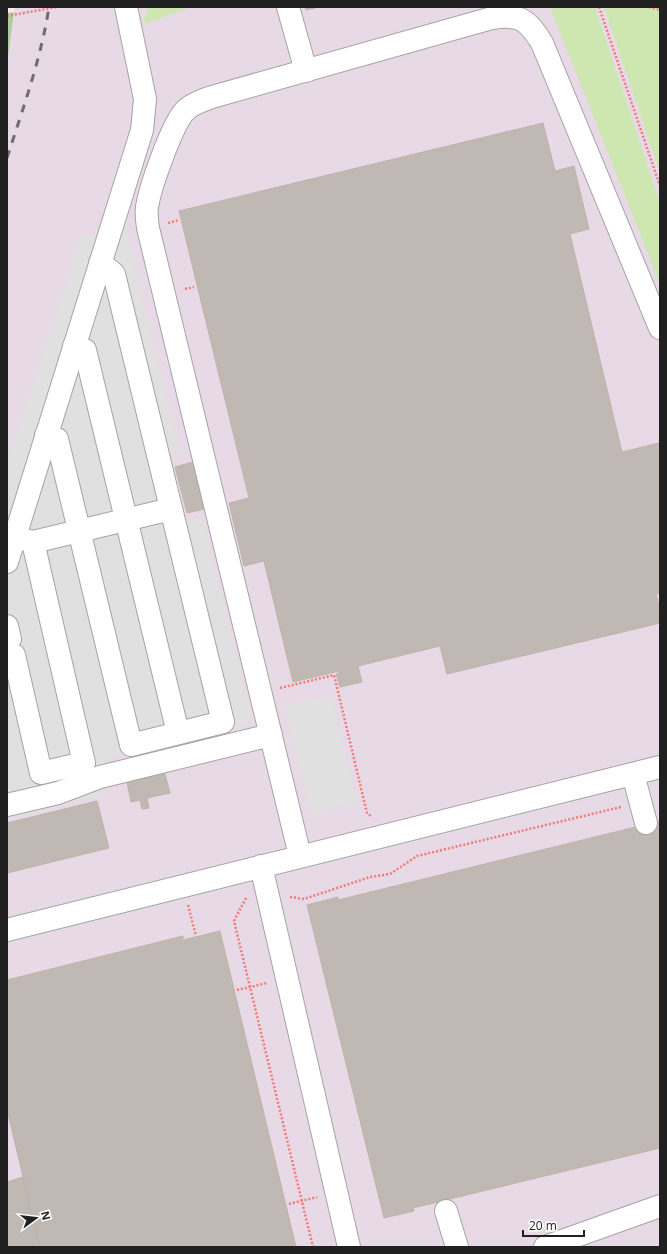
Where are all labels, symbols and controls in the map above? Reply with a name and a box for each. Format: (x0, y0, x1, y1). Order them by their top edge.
north arrow (16, 1198, 56, 1238)
text: N (38, 1209, 55, 1222)
scale bar (523, 1212, 584, 1238)
text: 20 m (529, 1217, 557, 1234)

